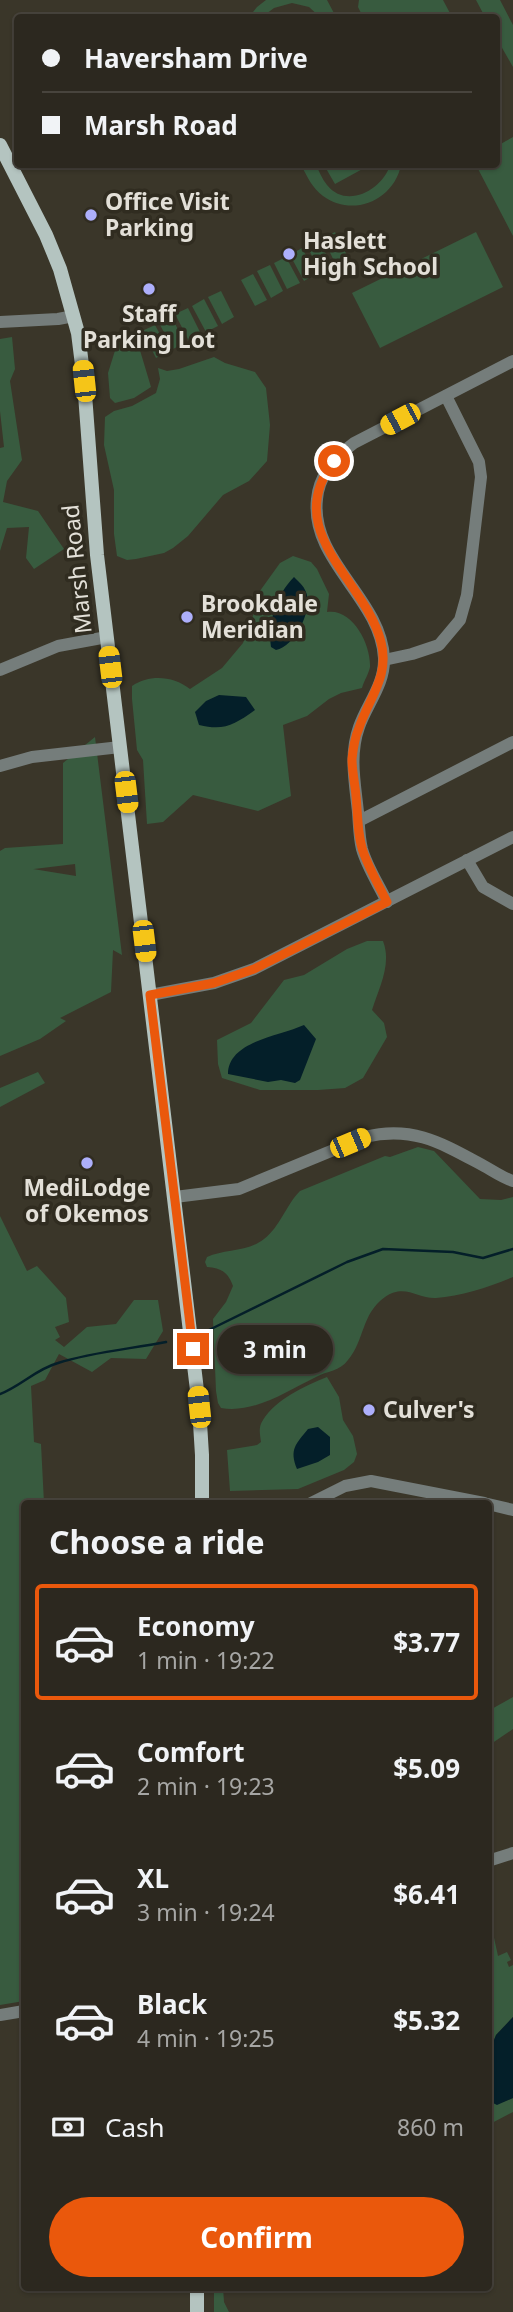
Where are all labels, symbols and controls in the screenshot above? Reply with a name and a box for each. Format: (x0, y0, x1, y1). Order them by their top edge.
text: Haversham Drive (84, 40, 308, 76)
text: Marsh Road (84, 107, 238, 143)
place label: Office Visit Parking (105, 185, 230, 243)
marker: Office Visit Parking (83, 207, 99, 223)
place label: Haslett High School (303, 224, 438, 282)
marker: Haslett High School (281, 246, 297, 262)
marker: Staff Parking Lot (141, 281, 157, 297)
place label: Staff Parking Lot (83, 297, 215, 355)
car (72, 359, 97, 403)
car (377, 400, 424, 438)
route start (318, 445, 350, 477)
street label: Marsh Road (53, 503, 99, 635)
place label: Brookdale Meridian (201, 587, 318, 645)
marker: Brookdale Meridian (179, 609, 195, 625)
car (98, 645, 123, 689)
car (114, 770, 139, 814)
car (132, 919, 157, 963)
car (327, 1125, 374, 1161)
marker: MediLodge of Okemos (79, 1155, 95, 1171)
place label: MediLodge of Okemos (24, 1171, 150, 1229)
callout: 3 min (218, 1324, 333, 1374)
route end (177, 1333, 209, 1365)
text: 3 min (243, 1333, 307, 1365)
car (187, 1385, 212, 1429)
place label: Culver's (383, 1393, 475, 1425)
marker: Culver's (361, 1402, 377, 1418)
text: Choose a ride (49, 1520, 265, 1563)
text: Economy (137, 1608, 255, 1644)
icon: car (53, 1611, 116, 1674)
text: $3.77 (393, 1624, 460, 1660)
text: 1 min · 19:22 (137, 1644, 275, 1676)
text: Comfort (137, 1734, 245, 1770)
icon: car (53, 1737, 116, 1800)
text: $5.09 (393, 1750, 460, 1786)
text: 2 min · 19:23 (137, 1770, 275, 1802)
text: XL (137, 1860, 169, 1896)
icon: car (53, 1863, 116, 1926)
text: $6.41 (393, 1876, 460, 1912)
text: 3 min · 19:24 (137, 1896, 275, 1928)
text: Black (137, 1986, 207, 2022)
icon: car (53, 1989, 116, 2052)
text: $5.32 (393, 2002, 460, 2038)
text: 4 min · 19:25 (137, 2022, 275, 2054)
icon: cash (49, 2108, 87, 2146)
text: Cash (105, 2109, 165, 2145)
text: 860 m (397, 2111, 464, 2143)
button: Confirm (49, 2197, 464, 2277)

